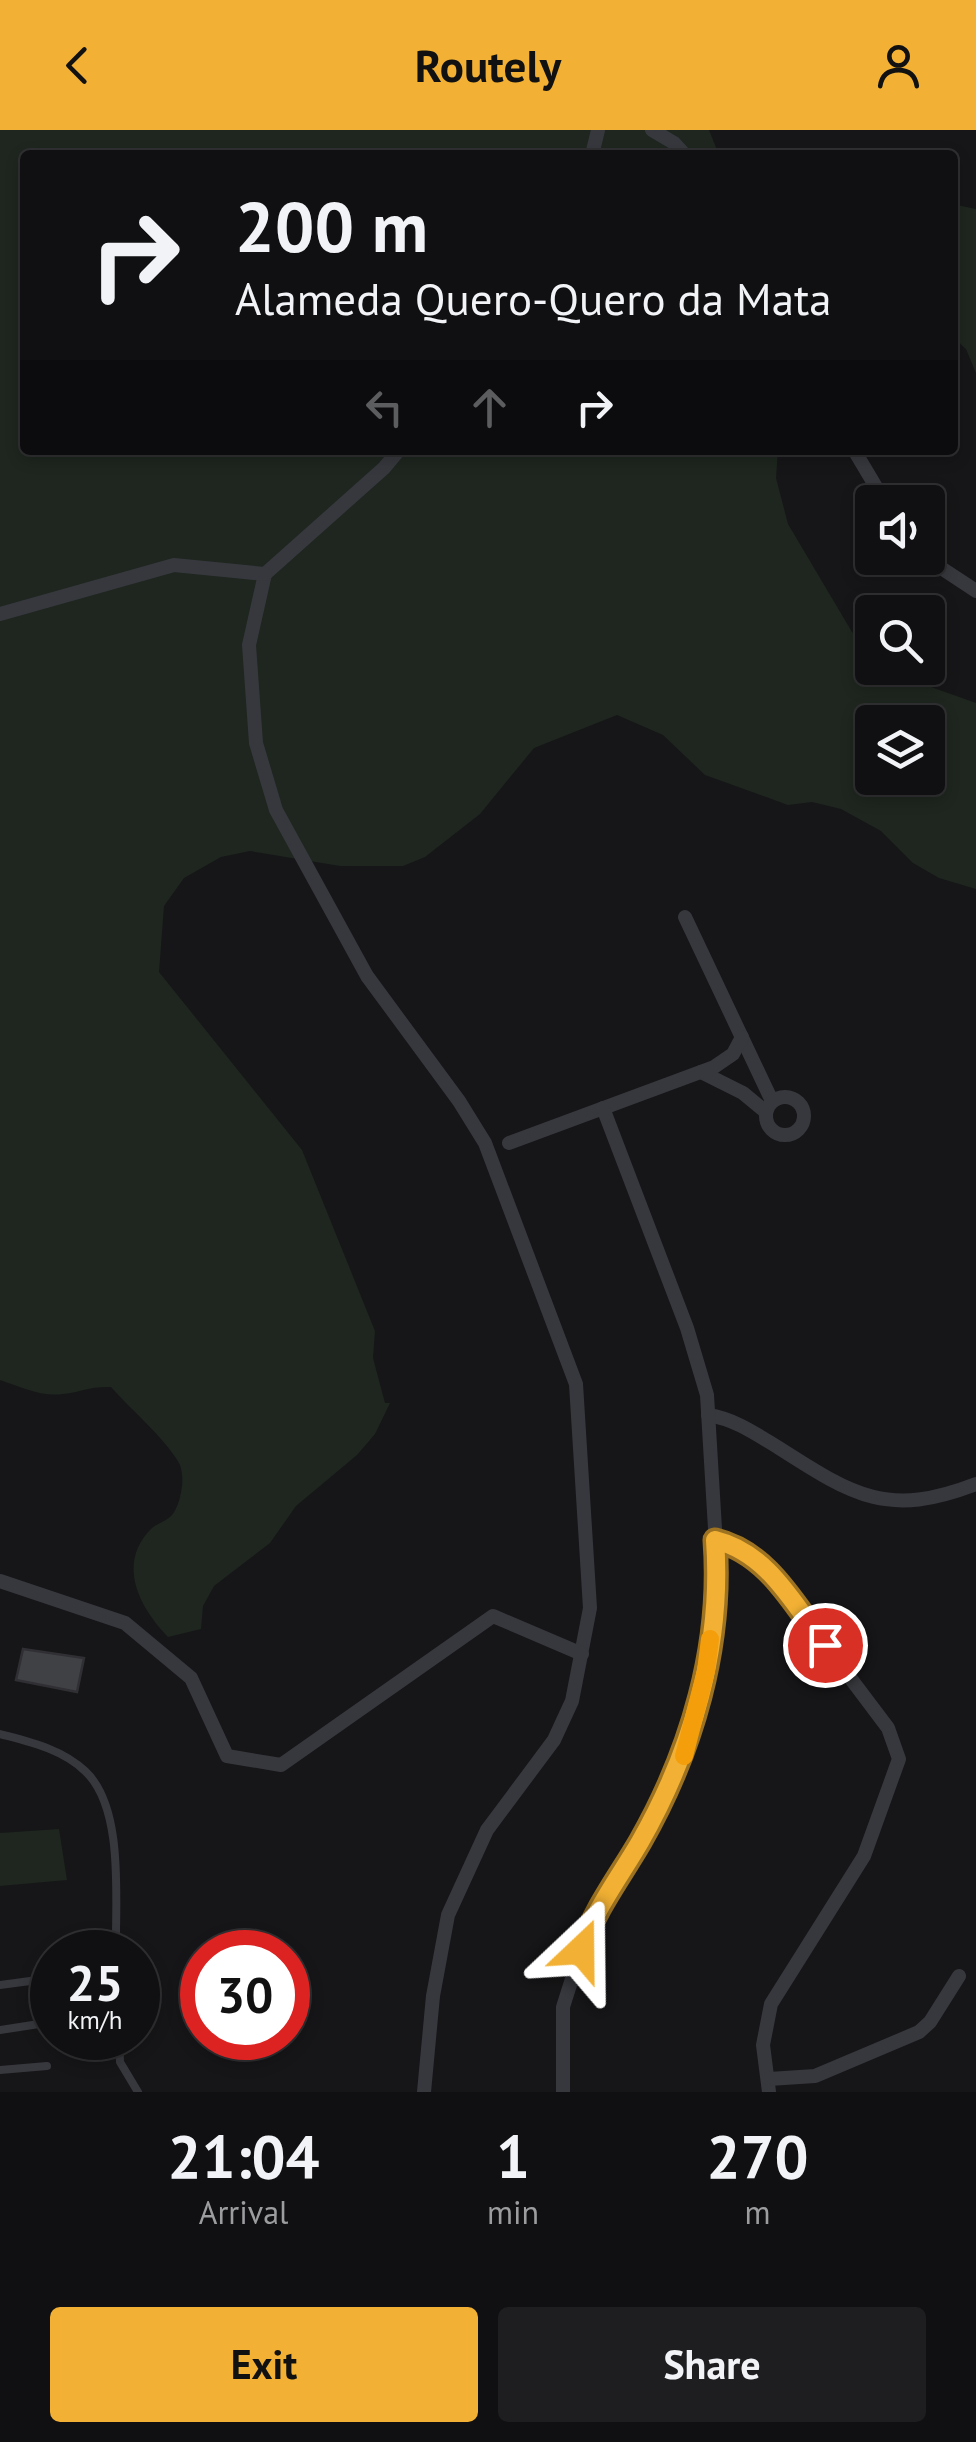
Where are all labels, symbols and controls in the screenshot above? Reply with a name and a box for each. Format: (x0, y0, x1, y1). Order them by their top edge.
text: Routely (415, 36, 561, 94)
icon: back (50, 38, 105, 93)
icon: person (871, 38, 926, 93)
text: 200 m (235, 181, 428, 271)
icon: right (70, 190, 200, 320)
text: Alameda Quero-Quero da Mata (235, 269, 832, 327)
icon: left (357, 380, 412, 435)
icon: ahead (462, 380, 517, 435)
icon: right (567, 380, 622, 435)
map controls (855, 485, 945, 795)
button: sound (855, 485, 945, 575)
button: search (855, 595, 945, 685)
button: layers (855, 705, 945, 795)
pin (783, 1603, 868, 1688)
icon: arrive (798, 1618, 853, 1673)
position arrow (529, 1898, 633, 2002)
speed limit sign: 30 (180, 1930, 310, 2060)
text: 25 (67, 1950, 123, 2015)
text: km/h (68, 2004, 122, 2036)
text: 21:04 (167, 2117, 320, 2195)
text: 1 (496, 2117, 530, 2195)
text: 270 (707, 2117, 809, 2195)
text: Arrival (199, 2191, 288, 2233)
text: min (487, 2191, 539, 2233)
text: m (745, 2191, 771, 2233)
button: Exit (50, 2307, 478, 2422)
button: Share (498, 2307, 926, 2422)

